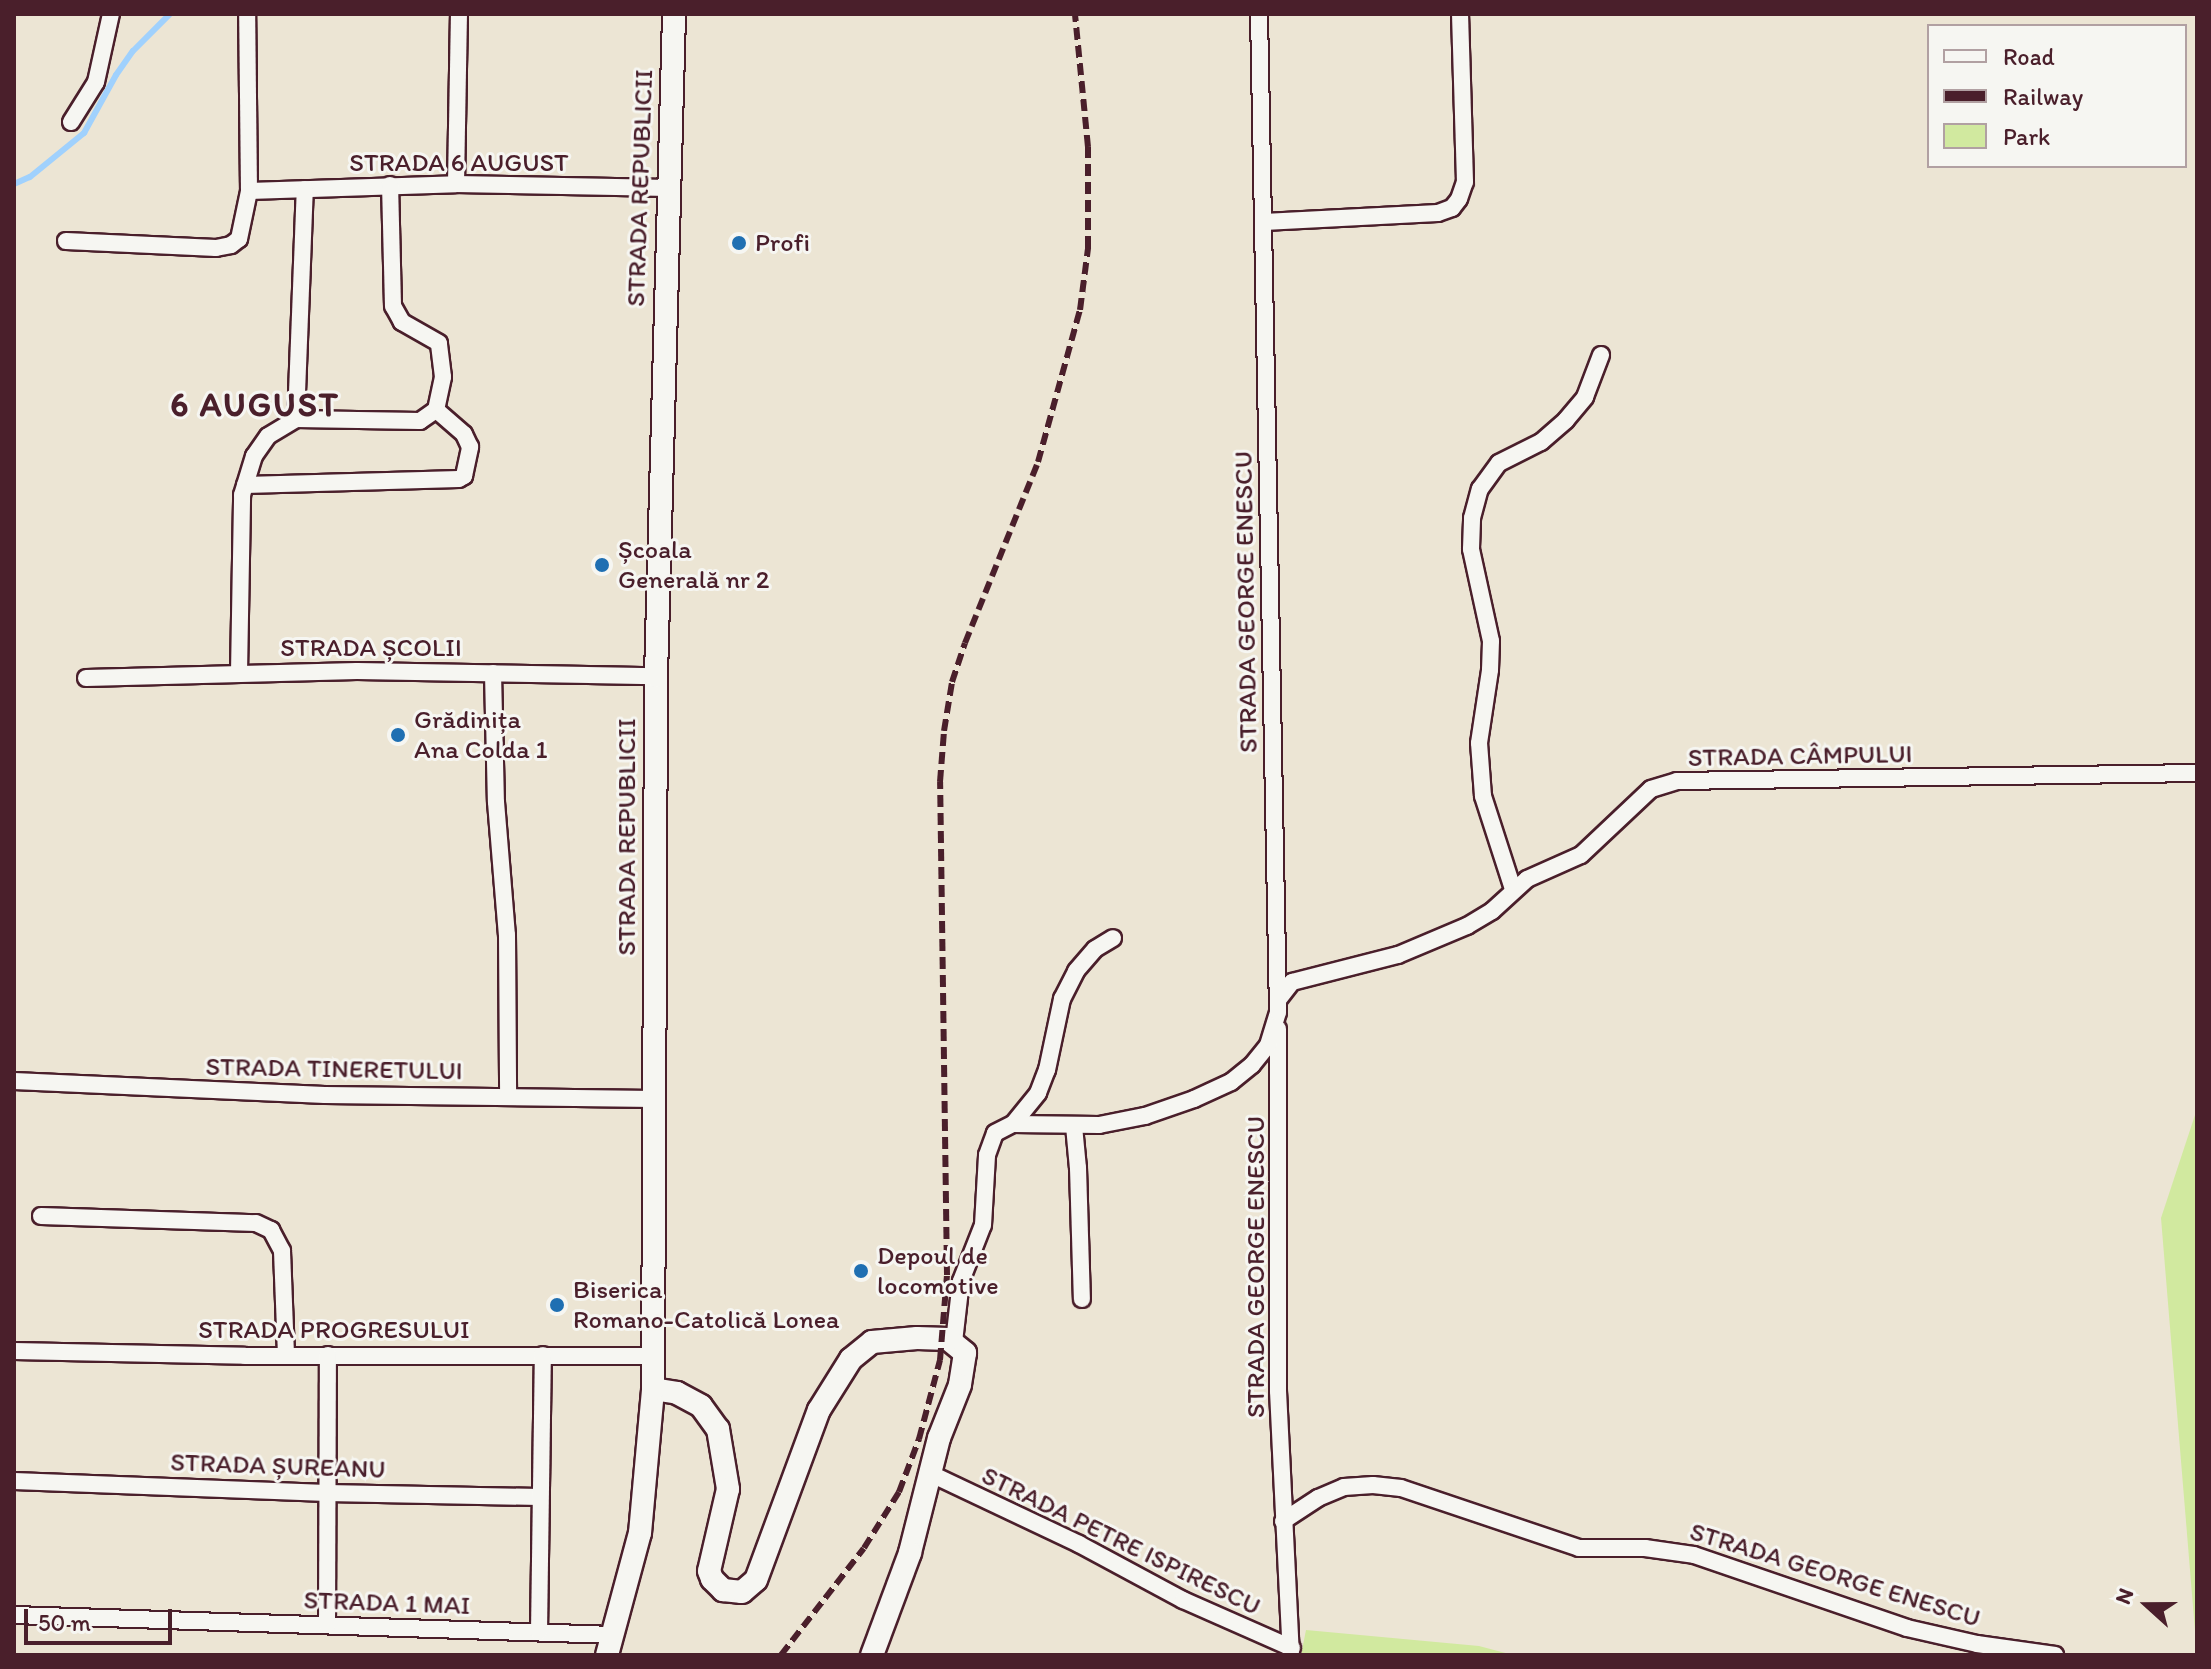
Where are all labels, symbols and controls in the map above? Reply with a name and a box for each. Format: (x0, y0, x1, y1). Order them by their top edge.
legend (1927, 24, 2187, 168)
text: Road (2003, 42, 2055, 71)
street label: STRADA REPUBLICII (620, 69, 660, 307)
text: Railway (2003, 82, 2083, 111)
text: Park (2003, 122, 2050, 151)
street label: STRADA 6 AUGUST (349, 147, 569, 179)
place label: Profi (755, 227, 810, 259)
marker: Profi (730, 234, 748, 252)
district label: 6 AUGUST (170, 385, 340, 425)
street label: STRADA GEORGE ENESCU (1228, 451, 1264, 753)
place label: Școala Generală nr 2 (618, 534, 769, 596)
marker: Școala Generală nr 2 (593, 556, 611, 574)
street label: STRADA ȘCOLII (280, 632, 462, 664)
place label: Grădinița Ana Colda 1 (414, 704, 547, 766)
street label: STRADA REPUBLICII (611, 719, 643, 955)
marker: Grădinița Ana Colda 1 (389, 726, 407, 744)
street label: STRADA CÂMPULUI (1686, 738, 1914, 774)
street label: STRADA TINERETULUI (204, 1051, 464, 1087)
street label: STRADA GEORGE ENESCU (1240, 1116, 1272, 1418)
place label: Depoul de locomotive (877, 1240, 999, 1302)
marker: Depoul de locomotive (852, 1262, 870, 1280)
place label: Biserica Romano-Catolică Lonea (573, 1274, 839, 1336)
marker: Biserica Romano-Catolică Lonea (548, 1296, 566, 1314)
street label: STRADA PROGRESULUI (200, 1314, 468, 1346)
street label: STRADA ȘUREANU (170, 1447, 386, 1485)
street label: STRADA PETRE ISPIRESCU (976, 1460, 1266, 1622)
street label: STRADA GEORGE ENESCU (1686, 1516, 1984, 1634)
north arrow (2107, 1565, 2187, 1645)
text: N (2109, 1584, 2139, 1608)
street label: STRADA 1 MAI (305, 1585, 469, 1621)
scale bar (28, 1593, 176, 1643)
text: 50 m (38, 1608, 91, 1637)

